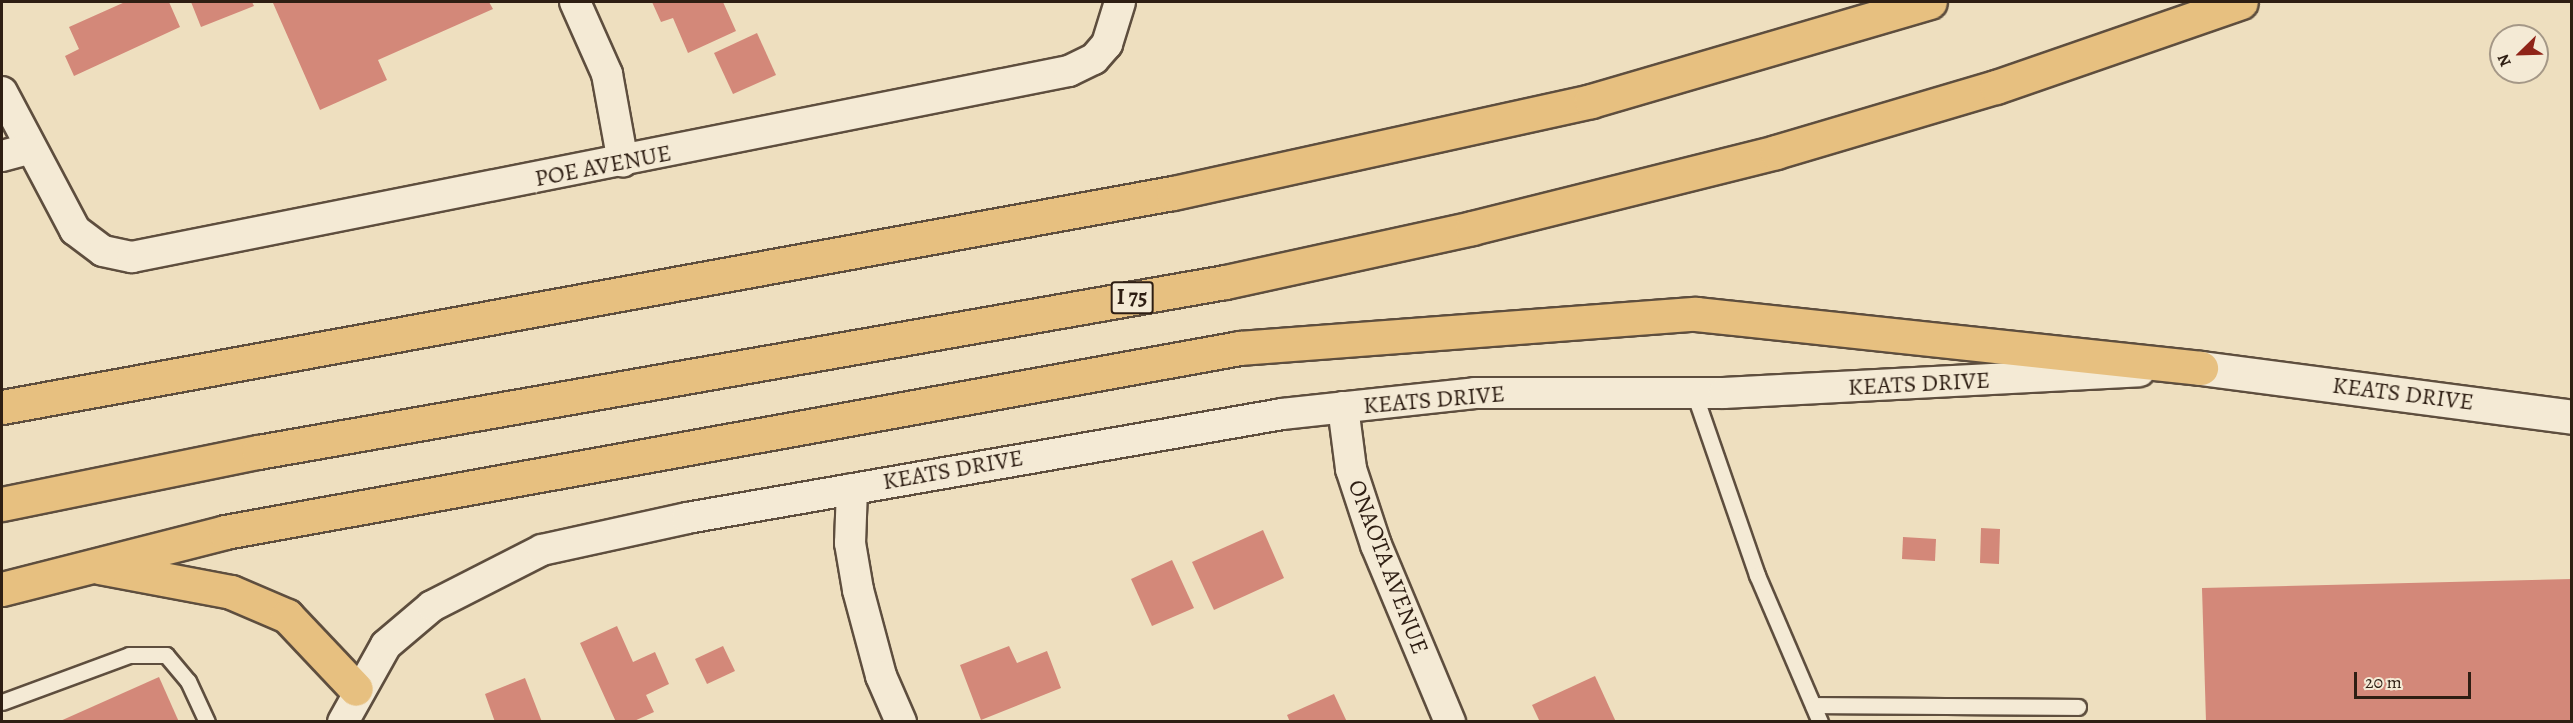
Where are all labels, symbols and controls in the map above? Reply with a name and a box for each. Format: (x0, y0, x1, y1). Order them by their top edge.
north arrow (2489, 24, 2549, 84)
text: N (2492, 51, 2517, 70)
street label: POE AVENUE (532, 139, 674, 193)
road number: I 75 (1110, 279, 1154, 317)
street label: KEATS DRIVE (1847, 366, 1991, 402)
street label: KEATS DRIVE (2331, 371, 2475, 417)
street label: KEATS DRIVE (1362, 379, 1506, 421)
street label: KEATS DRIVE (880, 443, 1026, 497)
street label: ONAOTA AVENUE (1341, 476, 1435, 658)
scale bar (2357, 660, 2474, 698)
text: 20 m (2365, 670, 2402, 694)

